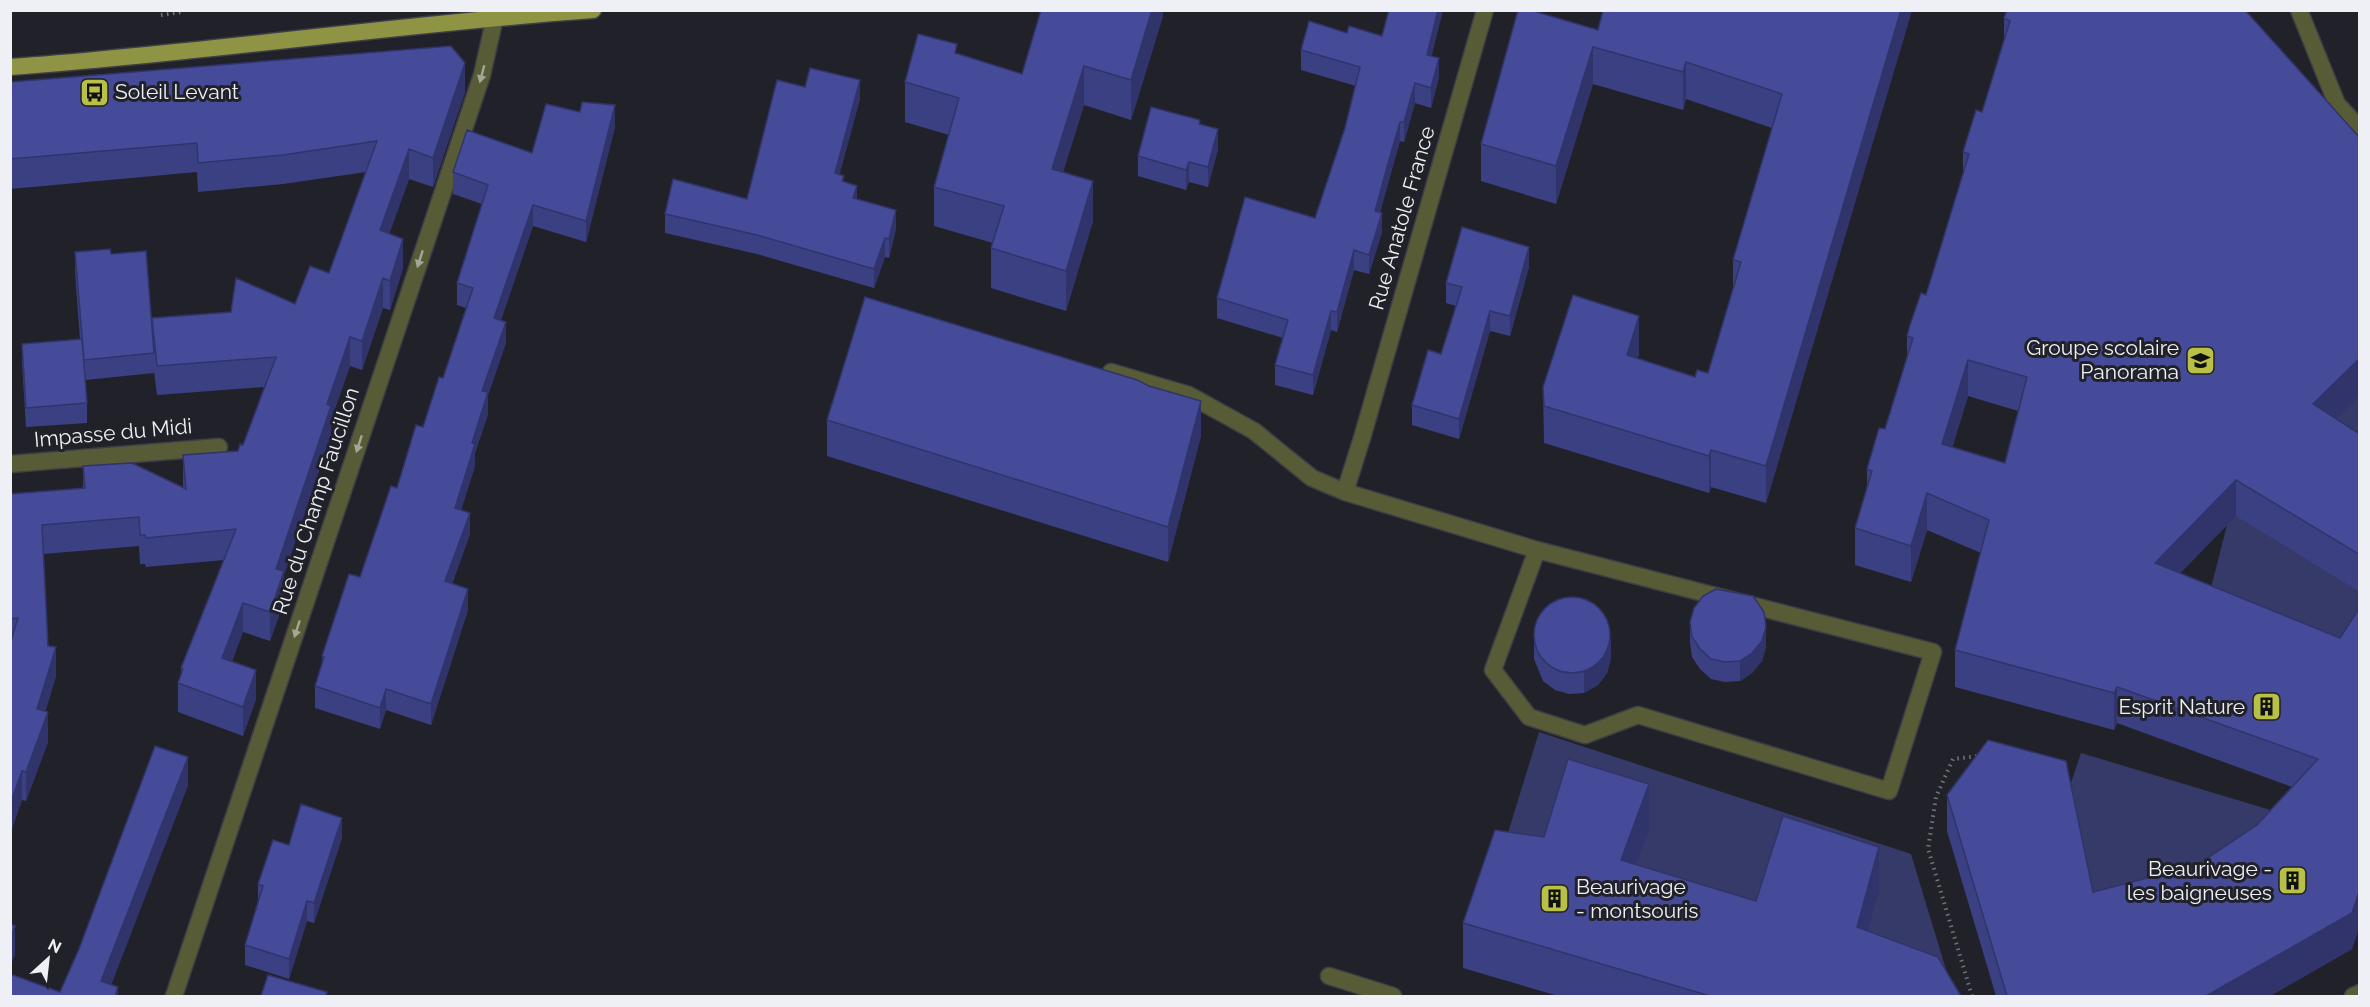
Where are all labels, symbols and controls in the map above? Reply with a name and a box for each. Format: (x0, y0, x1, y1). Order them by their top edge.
one-way arrow (476, 65, 486, 83)
bus stop icon: Soleil Levant (78, 76, 110, 108)
place label: Soleil Levant (115, 79, 239, 104)
street label: Rue Anatole France (1363, 123, 1440, 313)
one-way arrow (415, 250, 425, 268)
place label: Groupe scolaire Panorama (2026, 335, 2179, 384)
school or university icon: Groupe scolaire Panorama (2184, 344, 2216, 376)
street label: Rue du Champ Faucillon (267, 384, 364, 618)
street label: Impasse du Midi (33, 413, 193, 452)
one-way arrow (353, 435, 363, 453)
one-way arrow (291, 620, 301, 638)
building icon: Esprit Nature (2250, 691, 2282, 723)
place label: Esprit Nature (2118, 694, 2245, 719)
place label: Beaurivage - les baigneuses (2127, 856, 2272, 905)
building icon: Beaurivage - les baigneuses (2277, 865, 2309, 897)
place label: Beaurivage - montsouris (1576, 874, 1698, 923)
building icon: Beaurivage - montsouris (1539, 883, 1571, 915)
north arrow (18, 929, 78, 989)
text: N (45, 935, 64, 957)

